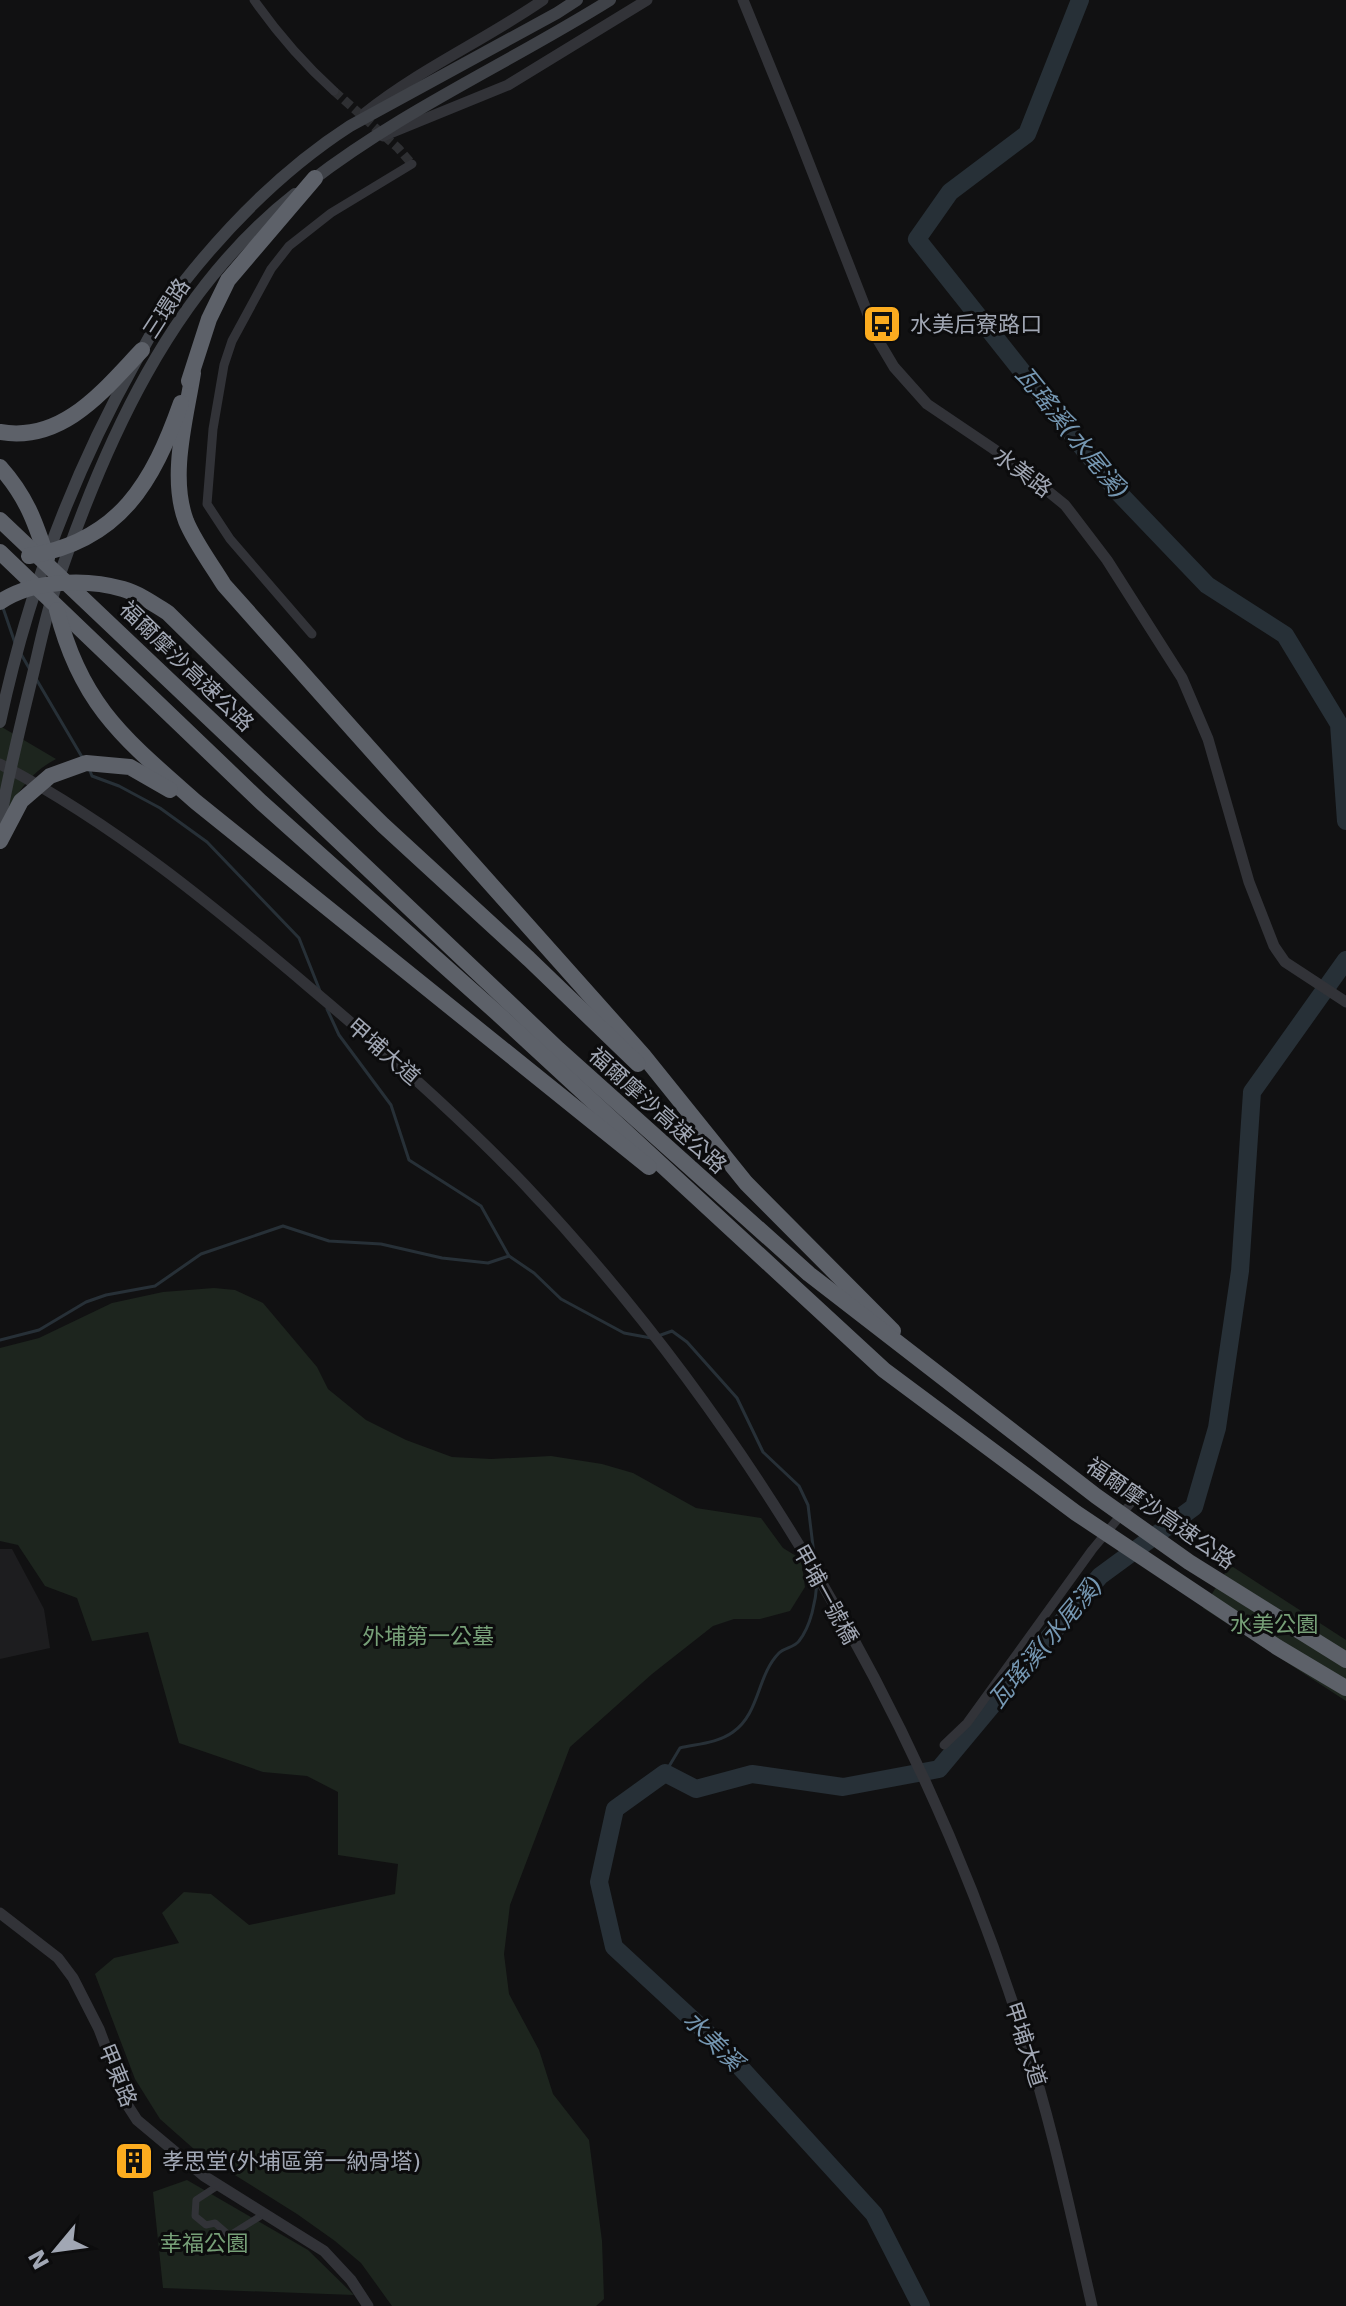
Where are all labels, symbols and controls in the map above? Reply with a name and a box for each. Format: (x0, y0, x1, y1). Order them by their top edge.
street label: 三環路 (138, 274, 195, 343)
bus stop icon: 水美后寮路口 (861, 303, 903, 345)
place label: 水美后寮路口 (910, 312, 1042, 337)
water label: 瓦瑤溪(水尾溪) (1010, 361, 1134, 505)
street label: 水美路 (989, 443, 1057, 502)
street label: 福爾摩沙高速公路 (115, 596, 259, 736)
street label: 甲埔大道 (342, 1013, 425, 1090)
street label: 福爾摩沙高速公路 (584, 1042, 731, 1179)
street label: 福爾摩沙高速公路 (1081, 1453, 1240, 1574)
street label: 甲埔一號橋 (788, 1540, 863, 1648)
water label: 瓦瑤溪(水尾溪) (983, 1571, 1109, 1713)
park label: 水美公園 (1230, 1612, 1318, 1637)
park label: 外埔第一公墓 (362, 1624, 494, 1649)
street label: 甲埔大道 (1000, 1998, 1051, 2090)
water label: 水美溪 (678, 2006, 750, 2078)
street label: 甲東路 (94, 2040, 141, 2110)
building icon: 孝思堂(外埔區第一納骨塔) (113, 2140, 155, 2182)
place label: 孝思堂(外埔區第一納骨塔) (162, 2149, 421, 2174)
north arrow (16, 2210, 96, 2290)
park label: 幸福公園 (160, 2231, 248, 2256)
text: N (24, 2245, 54, 2274)

